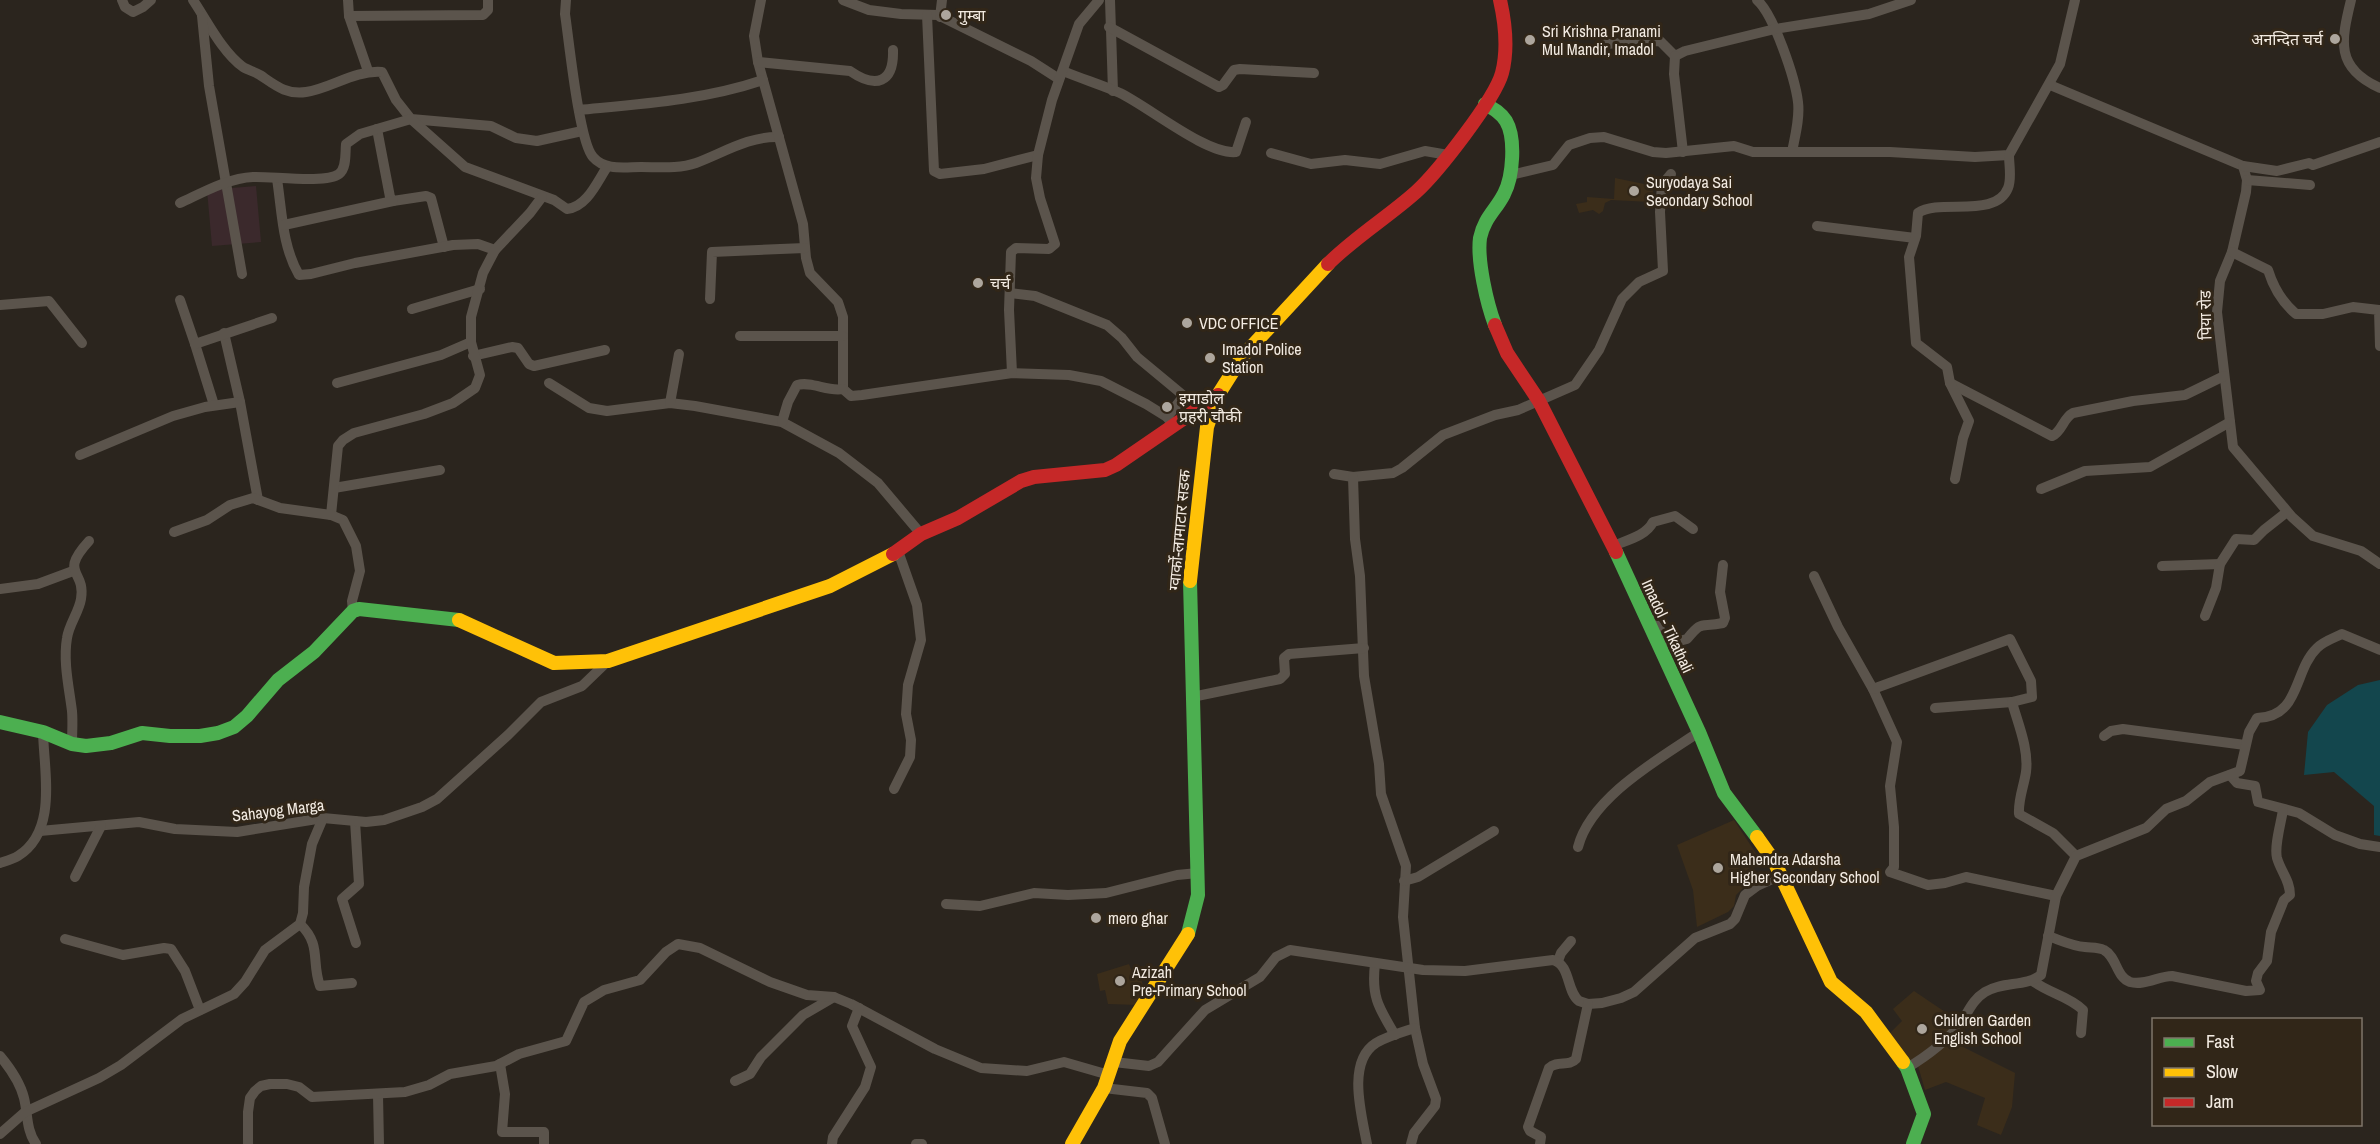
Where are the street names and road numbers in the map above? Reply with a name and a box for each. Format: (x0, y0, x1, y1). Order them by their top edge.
street label: पिया रोड (2194, 290, 2216, 340)
street label: ग्वार्को-लामाटार सडक (1163, 468, 1195, 591)
street label: Imadol - Tikathali (1637, 576, 1699, 676)
street label: Sahayog Marga (231, 793, 326, 827)

